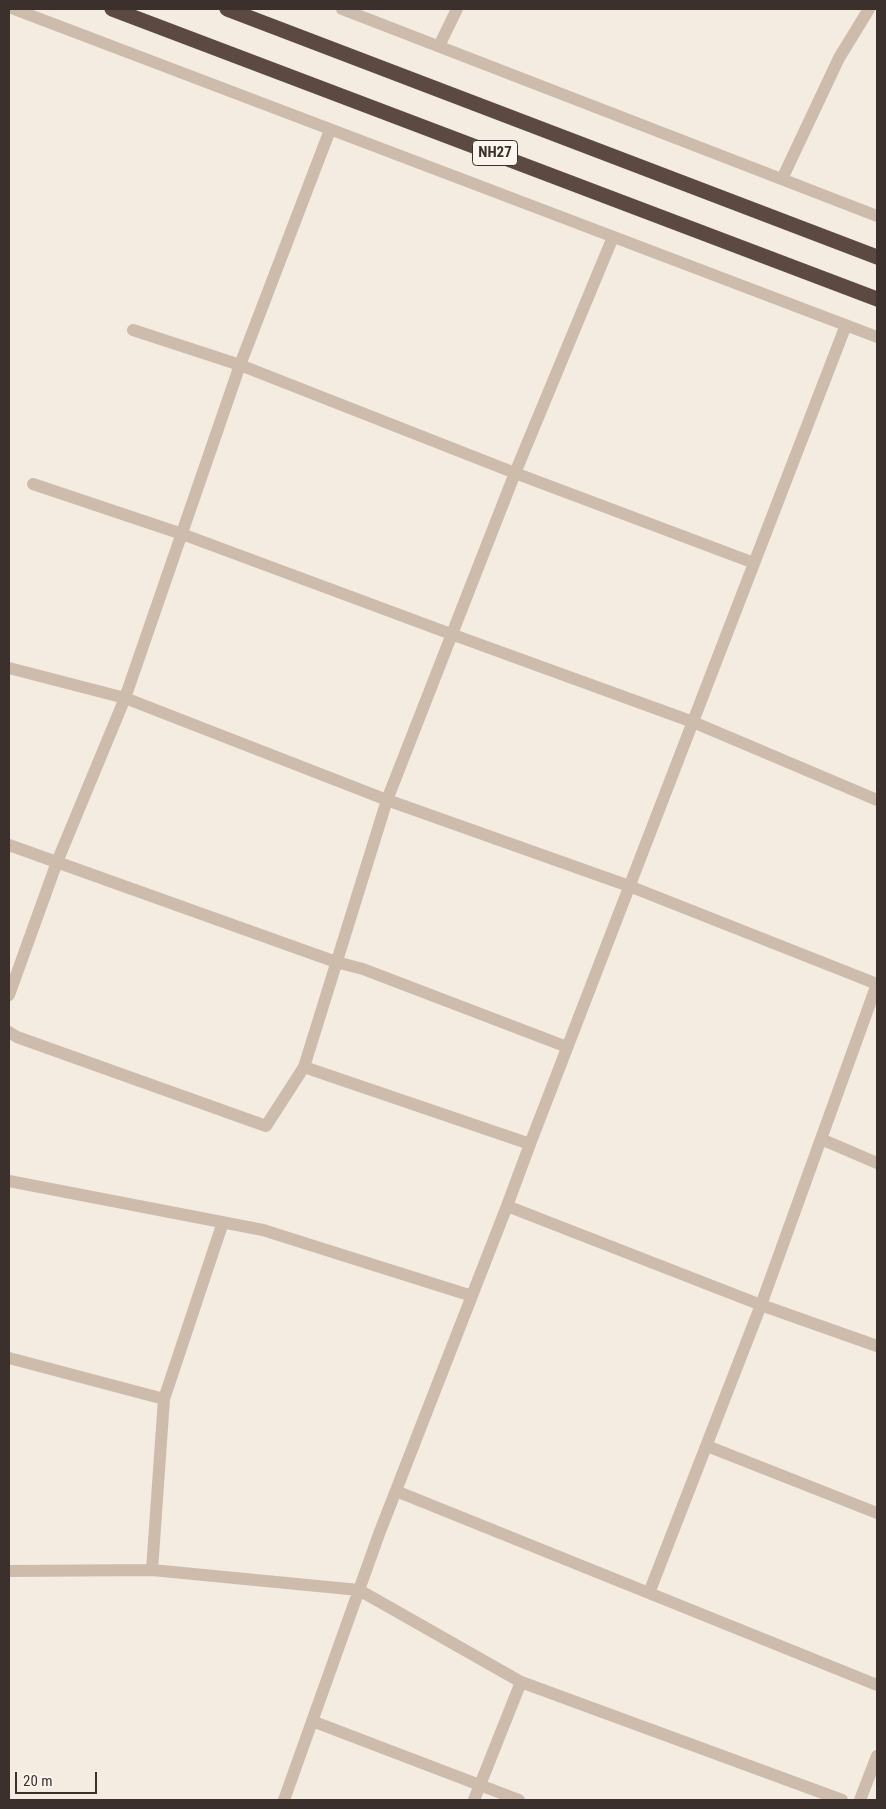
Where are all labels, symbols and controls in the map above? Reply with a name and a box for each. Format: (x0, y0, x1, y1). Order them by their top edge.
road number: NH27 (472, 140, 518, 166)
scale bar (18, 1762, 100, 1794)
text: 20 m (23, 1772, 53, 1790)

